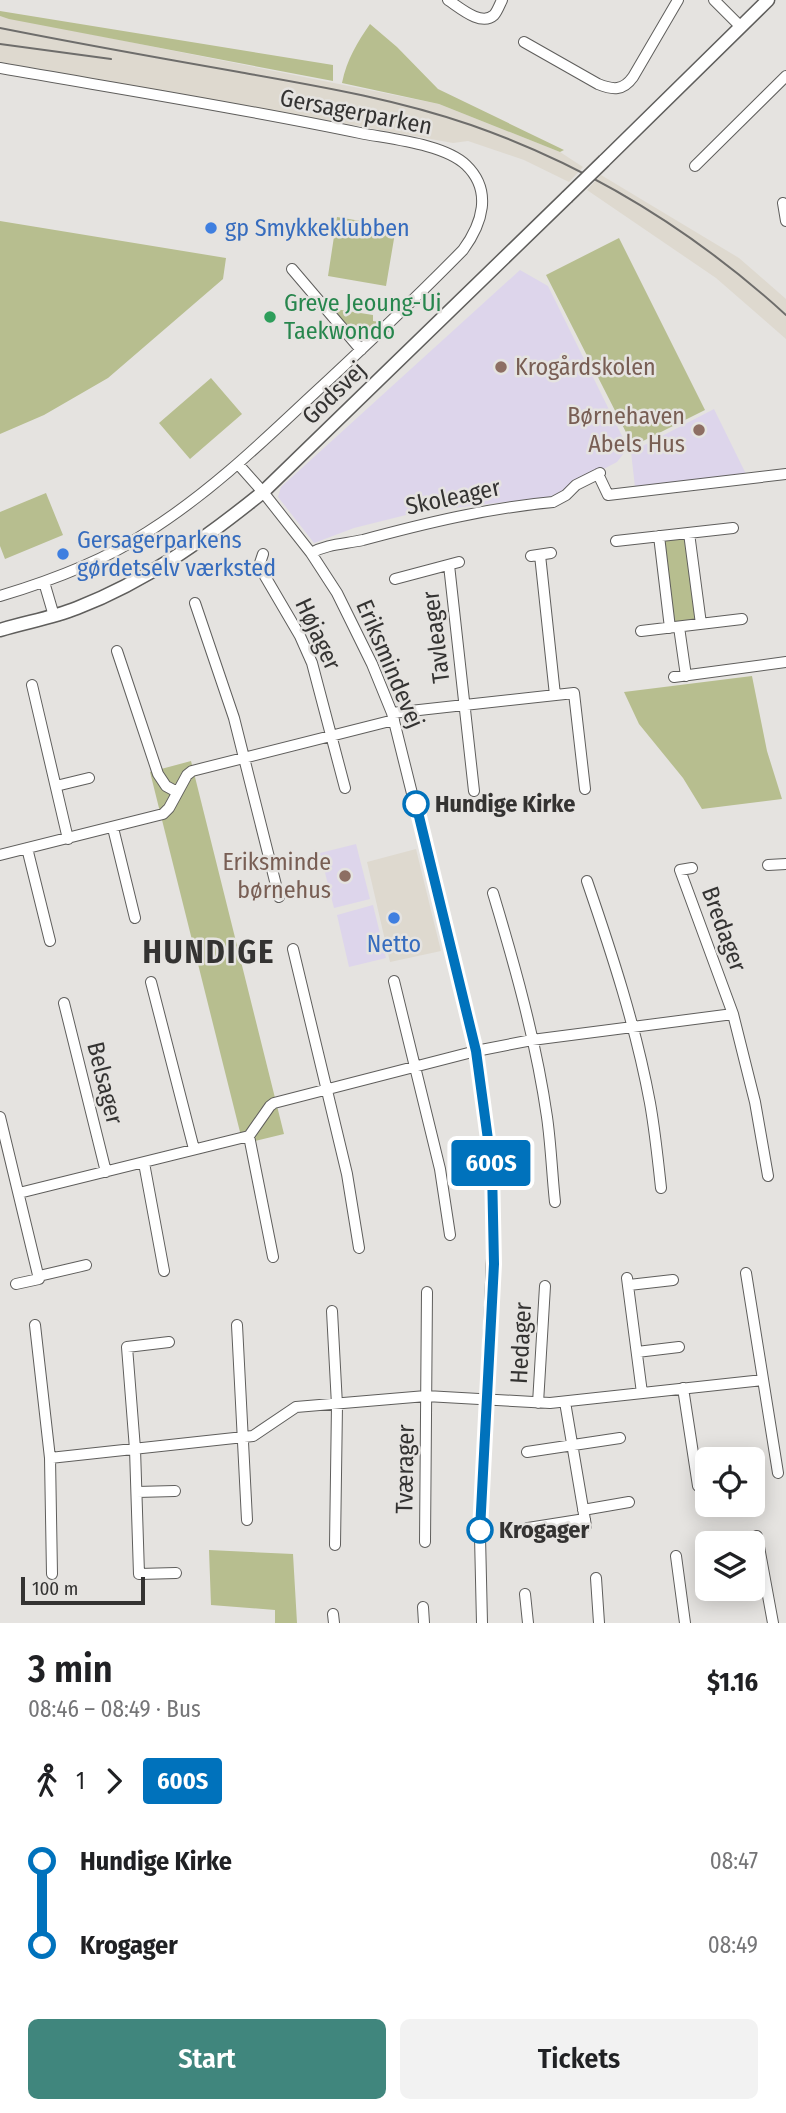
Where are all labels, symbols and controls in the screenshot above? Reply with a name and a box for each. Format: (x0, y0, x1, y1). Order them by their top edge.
street label: Gersagerparken (277, 84, 435, 140)
place label: gp Smykkeklubben (225, 214, 410, 242)
marker: gp Smykkeklubben (203, 220, 219, 236)
place label: Greve Jeoung-Ui Taekwondo (284, 289, 442, 345)
marker: Greve Jeoung-Ui Taekwondo (262, 309, 278, 325)
place label: Krogårdskolen (515, 353, 656, 381)
street label: Godsvej (296, 356, 372, 430)
marker: Krogårdskolen (493, 359, 509, 375)
place label: Børnehaven Abels Hus (567, 402, 685, 458)
marker: Børnehaven Abels Hus (691, 422, 707, 438)
street label: Skoleager (403, 473, 503, 521)
place label: Gersagerparkens gørdetselv værksted (77, 526, 276, 582)
marker: Gersagerparkens gørdetselv værksted (55, 546, 71, 562)
street label: Tavleager (416, 589, 456, 685)
street label: Højager (289, 594, 347, 675)
street label: Eriksmindevej (350, 595, 430, 733)
place label: Hundige Kirke (435, 790, 575, 818)
marker: Hundige Kirke (403, 791, 429, 817)
place label: Eriksminde børnehus (222, 848, 331, 904)
marker: Eriksminde børnehus (337, 868, 353, 884)
street label: Bredager (696, 883, 752, 976)
marker: Netto (386, 910, 402, 926)
place label: Netto (367, 930, 421, 958)
district label: HUNDIGE (143, 933, 275, 971)
street label: Belsager (81, 1039, 129, 1128)
line badge: 600S (442, 1140, 540, 1186)
text: 600S (465, 1149, 517, 1177)
street label: Hedager (505, 1301, 537, 1385)
street label: Tværager (390, 1424, 420, 1514)
map controls (695, 1447, 765, 1601)
button: locate (695, 1447, 765, 1517)
place label: Krogager (499, 1516, 590, 1544)
marker: Krogager (467, 1517, 493, 1543)
button: layers (695, 1531, 765, 1601)
scale bar (21, 1574, 145, 1606)
text: 100 m (32, 1577, 78, 1600)
text: 3 min (28, 1646, 113, 1692)
text: $1.16 (707, 1667, 758, 1698)
text: 08:46 – 08:49 · Bus (28, 1695, 201, 1723)
icon: walk (28, 1762, 66, 1800)
icon: forward (95, 1762, 133, 1800)
text: 1 (76, 1767, 85, 1795)
text: 600S (157, 1767, 208, 1795)
text: Hundige Kirke (80, 1846, 232, 1877)
text: 08:47 (710, 1847, 758, 1875)
text: Krogager (80, 1930, 178, 1961)
text: 08:49 (708, 1931, 758, 1959)
button: Start (28, 2019, 386, 2099)
button: Tickets (400, 2019, 758, 2099)

